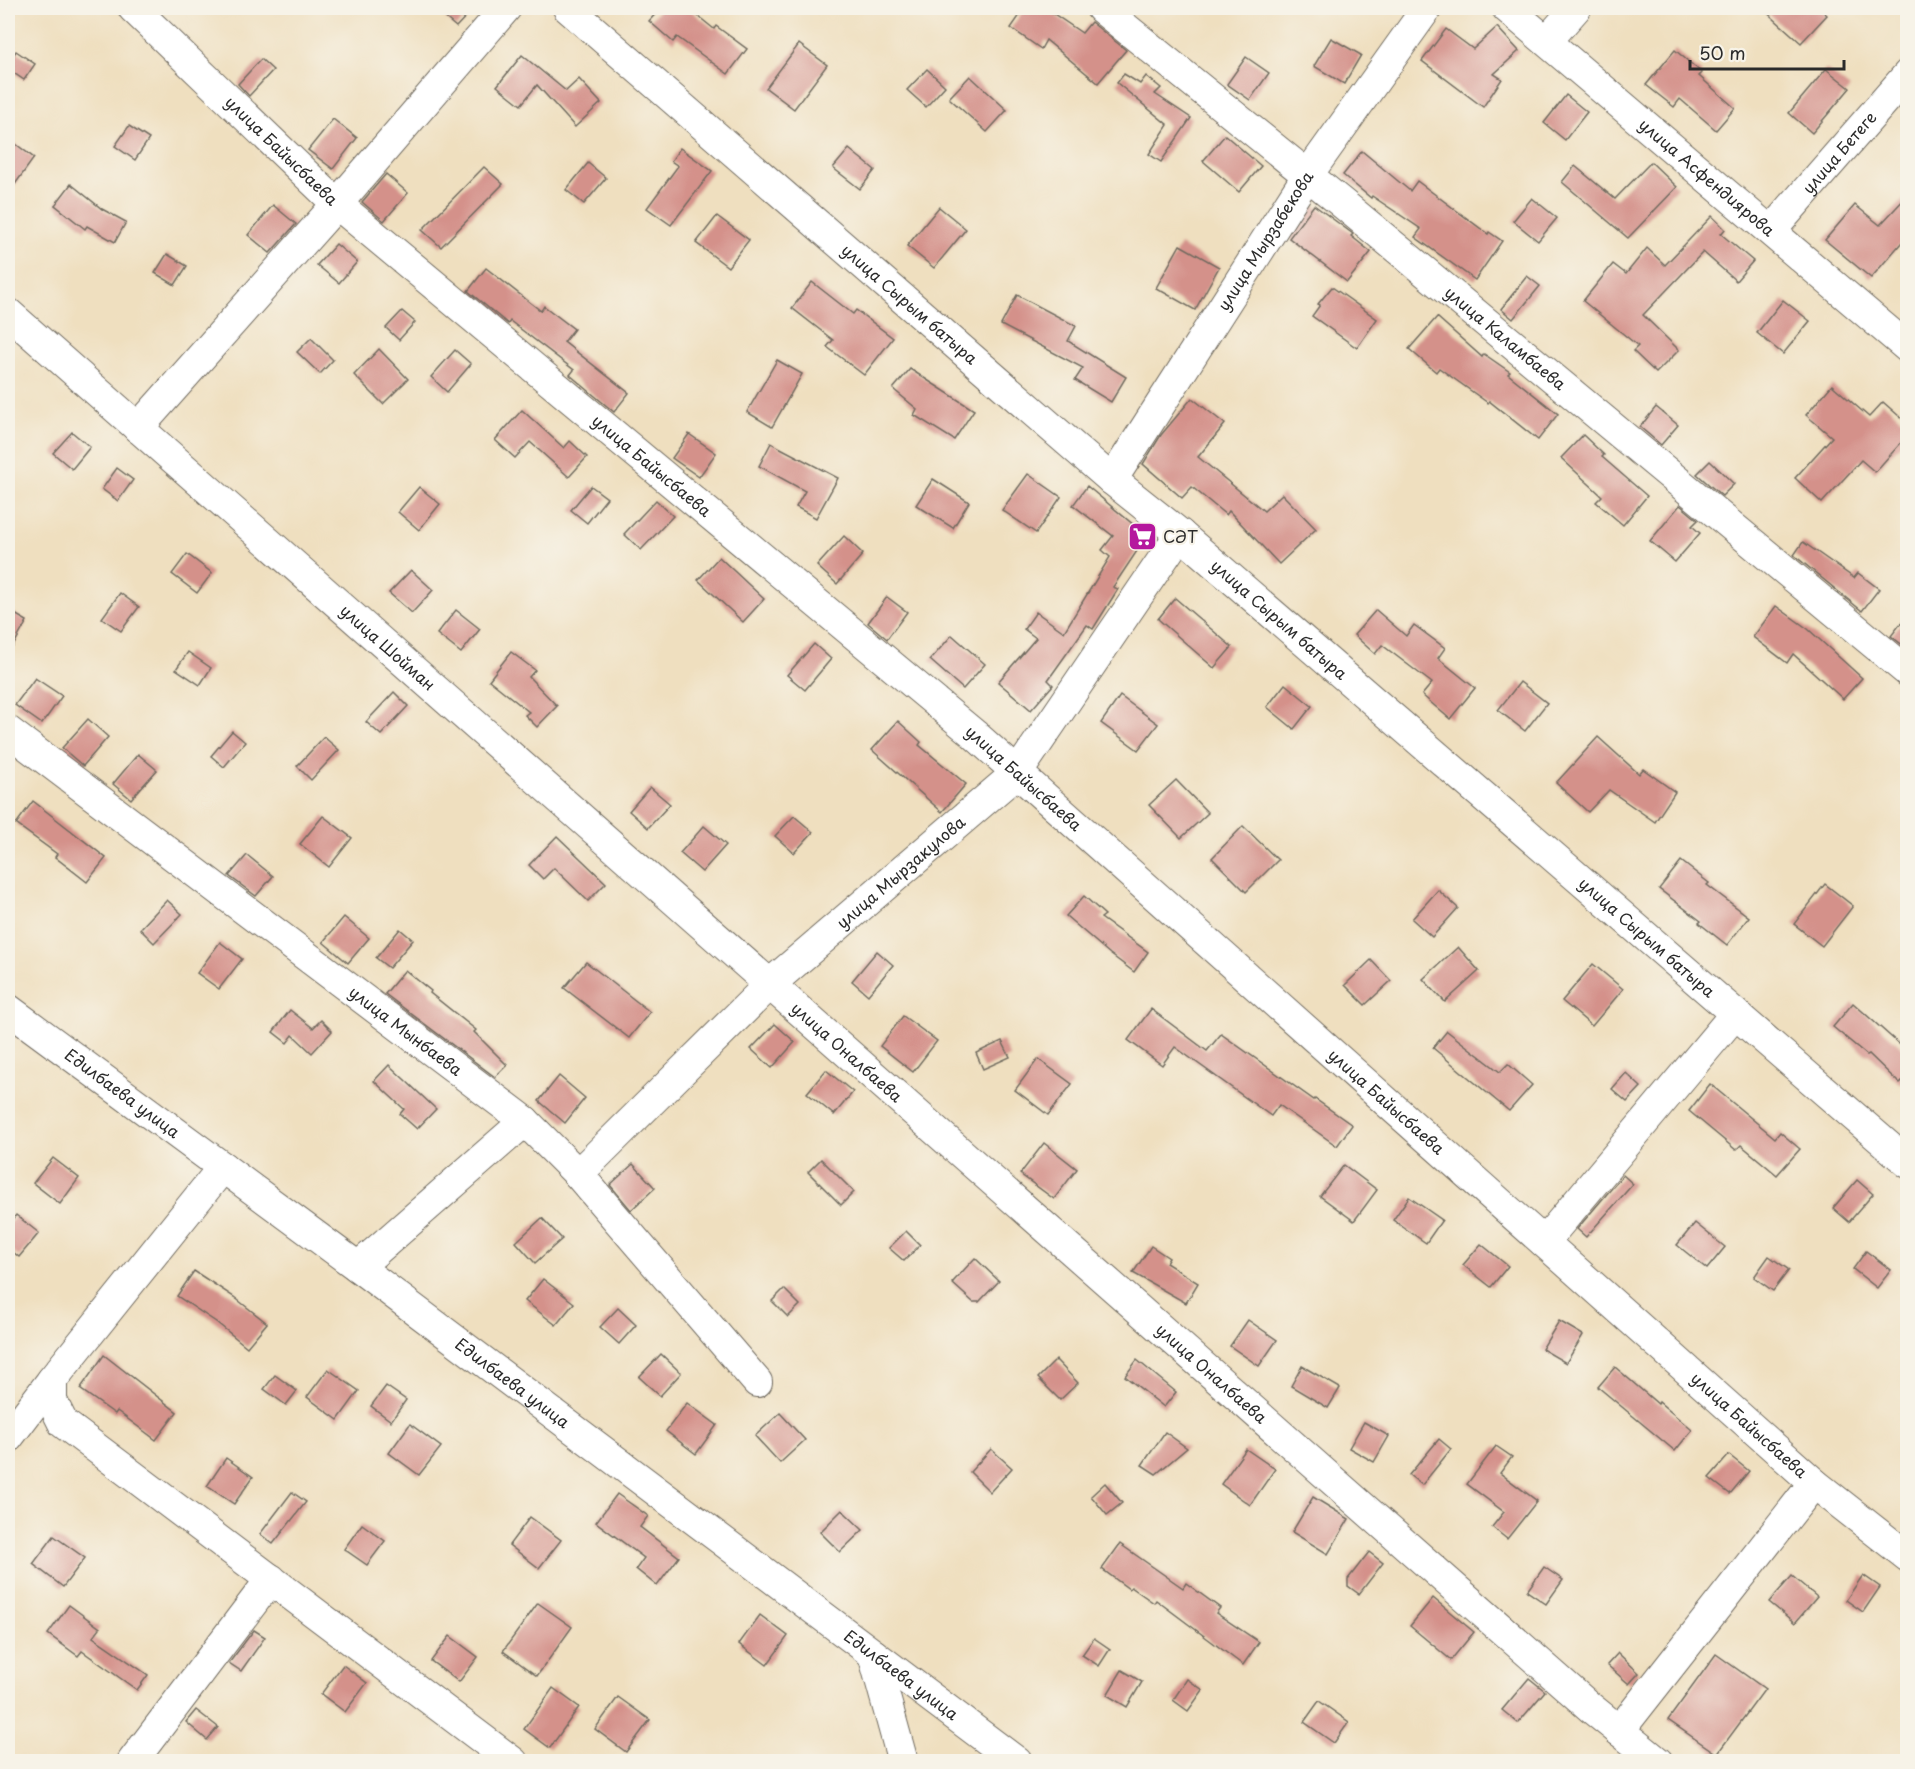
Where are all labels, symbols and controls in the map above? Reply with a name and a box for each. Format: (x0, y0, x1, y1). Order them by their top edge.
scale bar (1690, 33, 1844, 71)
text: 50 m (1699, 39, 1746, 66)
street label: улица Байысбаева (220, 90, 344, 210)
street label: улица Бетеге (1796, 105, 1882, 198)
street label: улица Асфендиярова (1634, 112, 1781, 241)
street label: улица Мырзабекова (1211, 166, 1318, 315)
street label: улица Сырым батыра (837, 238, 983, 369)
street label: улица Каламбаева (1440, 280, 1572, 395)
street label: улица Байысбаева (587, 408, 717, 522)
supermarket icon: СƏТ (1126, 521, 1158, 553)
place label: СƏТ (1163, 524, 1198, 548)
street label: улица Сырым батыра (1206, 553, 1353, 685)
street label: улица Шойман (335, 598, 441, 695)
street label: улица Байысбаева (961, 719, 1088, 836)
street label: улица Мырзакулова (830, 809, 970, 934)
street label: улица Сырым батыра (1574, 871, 1721, 1002)
street label: улица Мынбаева (345, 979, 468, 1081)
street label: улица Оналбаева (786, 996, 908, 1107)
street label: Едилбаева улица (60, 1042, 185, 1143)
street label: улица Байысбаева (1324, 1042, 1451, 1159)
street label: улица Оналбаева (1151, 1317, 1273, 1428)
street label: Едилбаева улица (451, 1331, 575, 1433)
street label: улица Байысбаева (1686, 1366, 1813, 1483)
street label: Едилбаева улица (839, 1623, 964, 1725)

